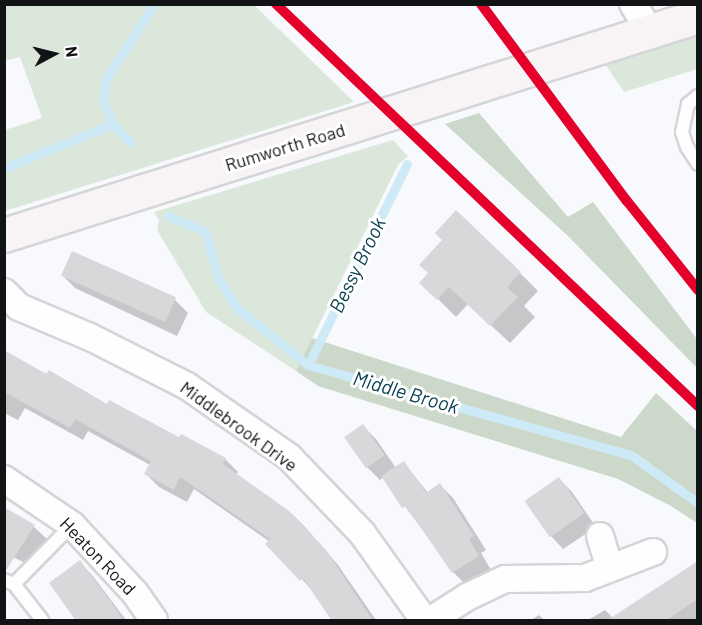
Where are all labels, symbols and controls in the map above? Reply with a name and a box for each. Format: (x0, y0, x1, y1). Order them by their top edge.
north arrow (24, 24, 84, 84)
text: N (62, 45, 82, 58)
street label: Rumworth Road (222, 118, 348, 176)
water label: Bessy Brook (324, 213, 390, 317)
water label: Middle Brook (350, 365, 462, 419)
street label: Middlebrook Drive (176, 376, 302, 476)
street label: Heaton Road (56, 513, 140, 599)

